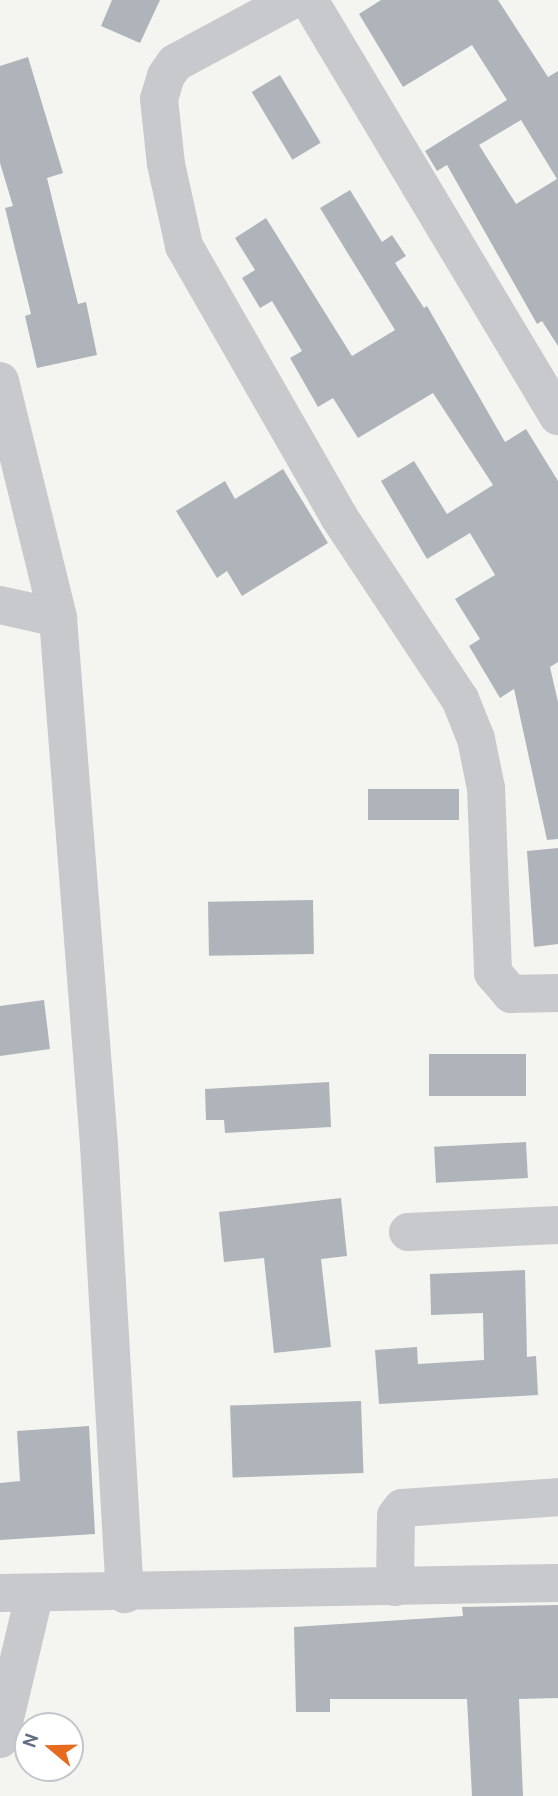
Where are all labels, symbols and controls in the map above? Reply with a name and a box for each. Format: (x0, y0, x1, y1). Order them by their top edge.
north arrow (14, 1712, 84, 1782)
text: N (18, 1731, 44, 1751)

